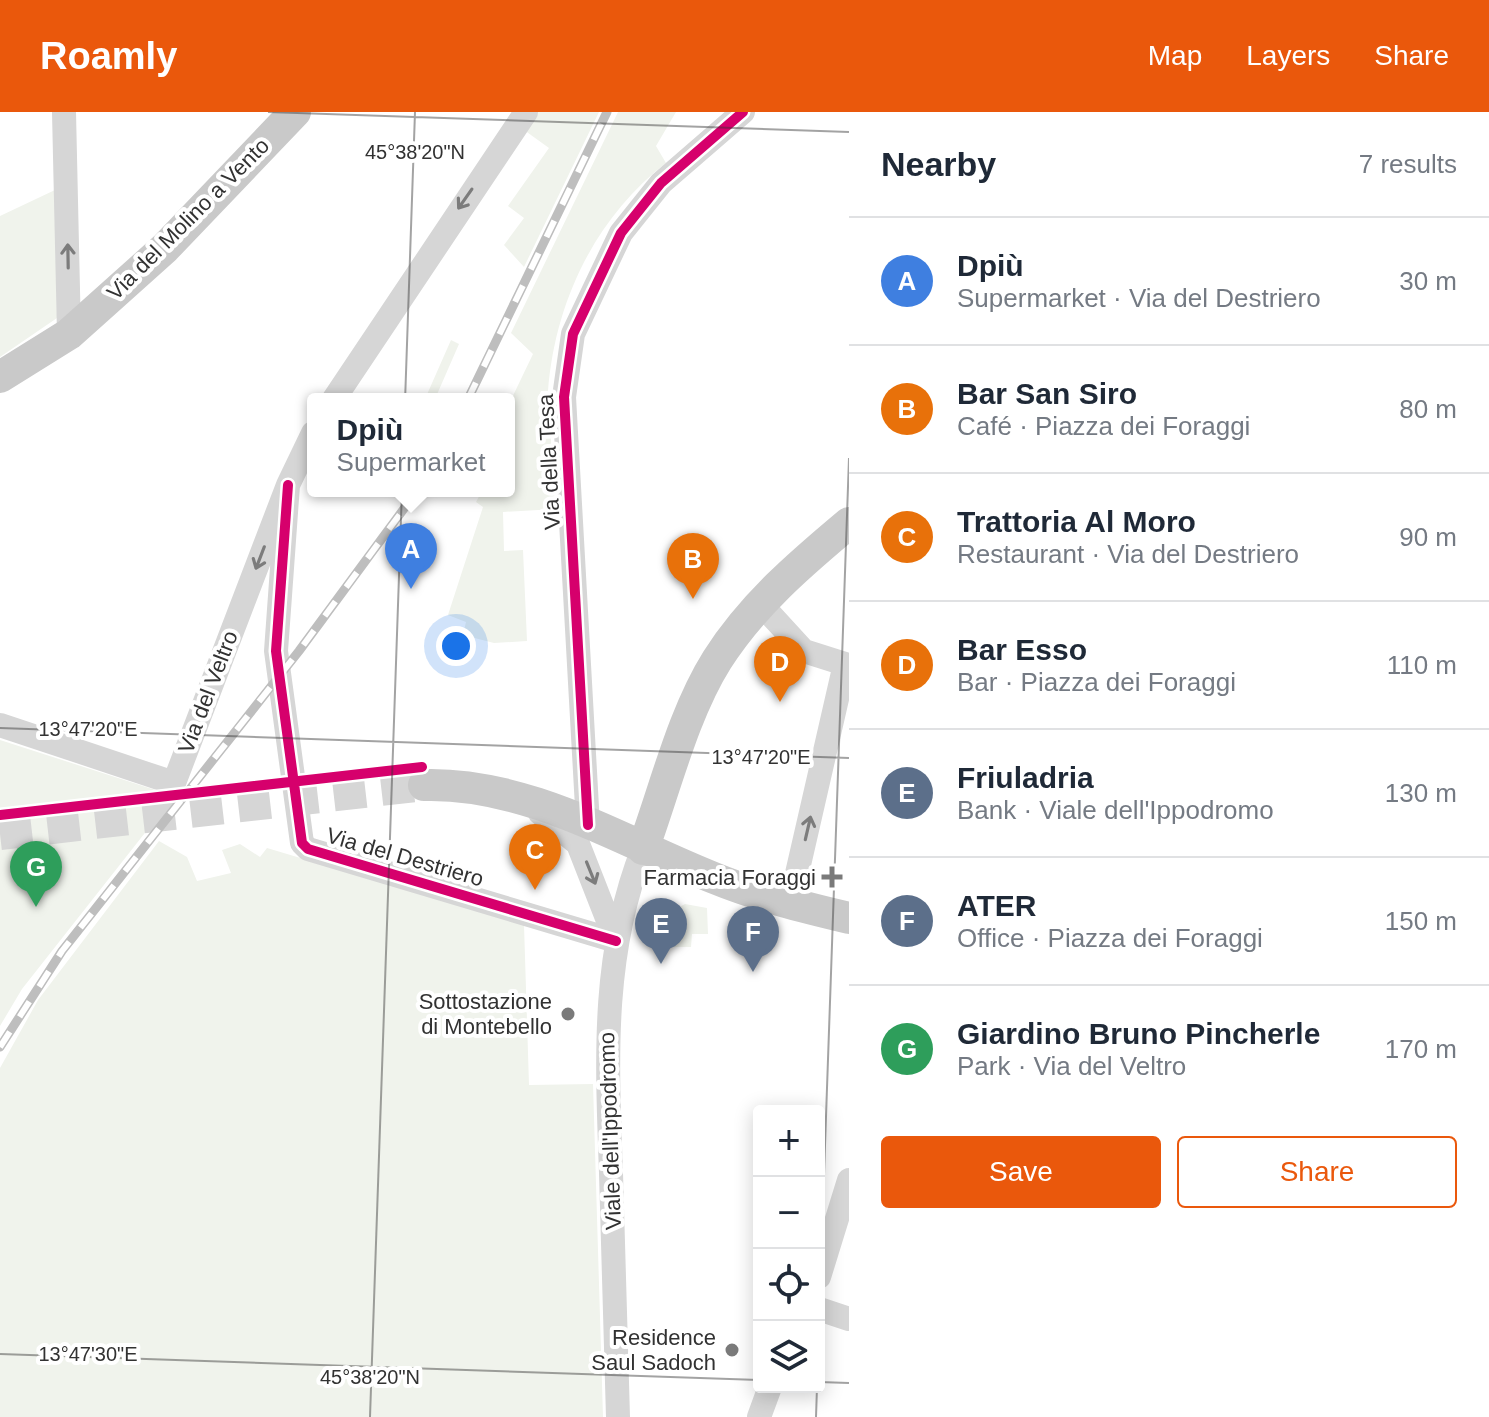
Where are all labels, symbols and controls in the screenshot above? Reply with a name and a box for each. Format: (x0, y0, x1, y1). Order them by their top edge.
text: Roamly (40, 35, 177, 77)
text: Map (1148, 40, 1202, 71)
text: Layers (1246, 40, 1330, 71)
text: Share (1374, 40, 1449, 71)
street label: Via del Molino a Vento (102, 133, 274, 305)
text: 45°38'20"N (365, 141, 465, 163)
text: Nearby (881, 145, 996, 183)
text: 7 results (1359, 149, 1457, 179)
one-way arrow (457, 188, 474, 210)
one-way arrow (60, 243, 75, 270)
text: Dpiù (957, 249, 1024, 282)
text: A (898, 266, 916, 296)
text: 30 m (1399, 266, 1457, 296)
text: Supermarket · Via del Destriero (957, 283, 1321, 313)
text: Bar San Siro (957, 377, 1137, 410)
popup (307, 393, 515, 497)
street label: Via della Tesa (533, 393, 565, 531)
text: B (898, 394, 916, 424)
text: 80 m (1399, 394, 1457, 424)
text: Café · Piazza dei Foraggi (957, 411, 1250, 441)
text: Dpiù (337, 413, 403, 446)
text: Supermarket (337, 447, 485, 477)
text: Trattoria Al Moro (957, 505, 1196, 538)
text: C (898, 522, 916, 552)
text: 90 m (1399, 522, 1457, 552)
pin: A (385, 523, 437, 589)
pin: B (667, 533, 719, 599)
text: Restaurant · Via del Destriero (957, 539, 1299, 569)
one-way arrow (251, 545, 266, 570)
your location (436, 626, 476, 666)
street label: Via del Veltro (173, 627, 243, 757)
text: Bar Esso (957, 633, 1087, 666)
pin: D (754, 636, 806, 702)
text: D (898, 650, 916, 680)
text: 110 m (1387, 650, 1457, 680)
text: Bar · Piazza dei Foraggi (957, 667, 1236, 697)
text: 13°47'20"E (39, 718, 138, 740)
text: 13°47'20"E (712, 746, 811, 768)
text: Friuladria (957, 761, 1094, 794)
text: E (898, 778, 916, 808)
text: 130 m (1385, 778, 1457, 808)
text: Bank · Viale dell'Ippodromo (957, 795, 1274, 825)
one-way arrow (801, 816, 816, 842)
street label: Via del Destriero (324, 823, 486, 891)
pin: C (509, 824, 561, 890)
pin: G (10, 841, 62, 907)
one-way arrow (585, 860, 600, 885)
place label: Farmacia Foraggi (644, 865, 816, 890)
marker: Farmacia Foraggi (823, 868, 841, 886)
text: ATER (957, 889, 1036, 922)
pin: E (635, 898, 687, 964)
pin: F (727, 906, 779, 972)
text: F (899, 906, 915, 936)
text: 150 m (1385, 906, 1457, 936)
text: Office · Piazza dei Foraggi (957, 923, 1263, 953)
place label: Sottostazione di Montebello (419, 989, 552, 1039)
marker: Sottostazione di Montebello (559, 1005, 577, 1023)
text: Giardino Bruno Pincherle (957, 1017, 1320, 1050)
street label: Viale dell'Ippodromo (594, 1031, 626, 1231)
text: G (897, 1034, 917, 1064)
text: 170 m (1385, 1034, 1457, 1064)
text: Park · Via del Veltro (957, 1051, 1186, 1081)
map controls (753, 1105, 825, 1393)
button: + (753, 1105, 825, 1177)
button: Save (881, 1136, 1161, 1208)
button: Share (1177, 1136, 1457, 1208)
button: − (753, 1177, 825, 1249)
button: locate (753, 1249, 825, 1321)
button: layers (753, 1321, 825, 1393)
place label: Residence Saul Sadoch (591, 1325, 716, 1375)
marker: Residence Saul Sadoch (723, 1341, 741, 1359)
text: 13°47'30"E (39, 1343, 138, 1365)
text: 45°38'20"N (320, 1366, 420, 1388)

